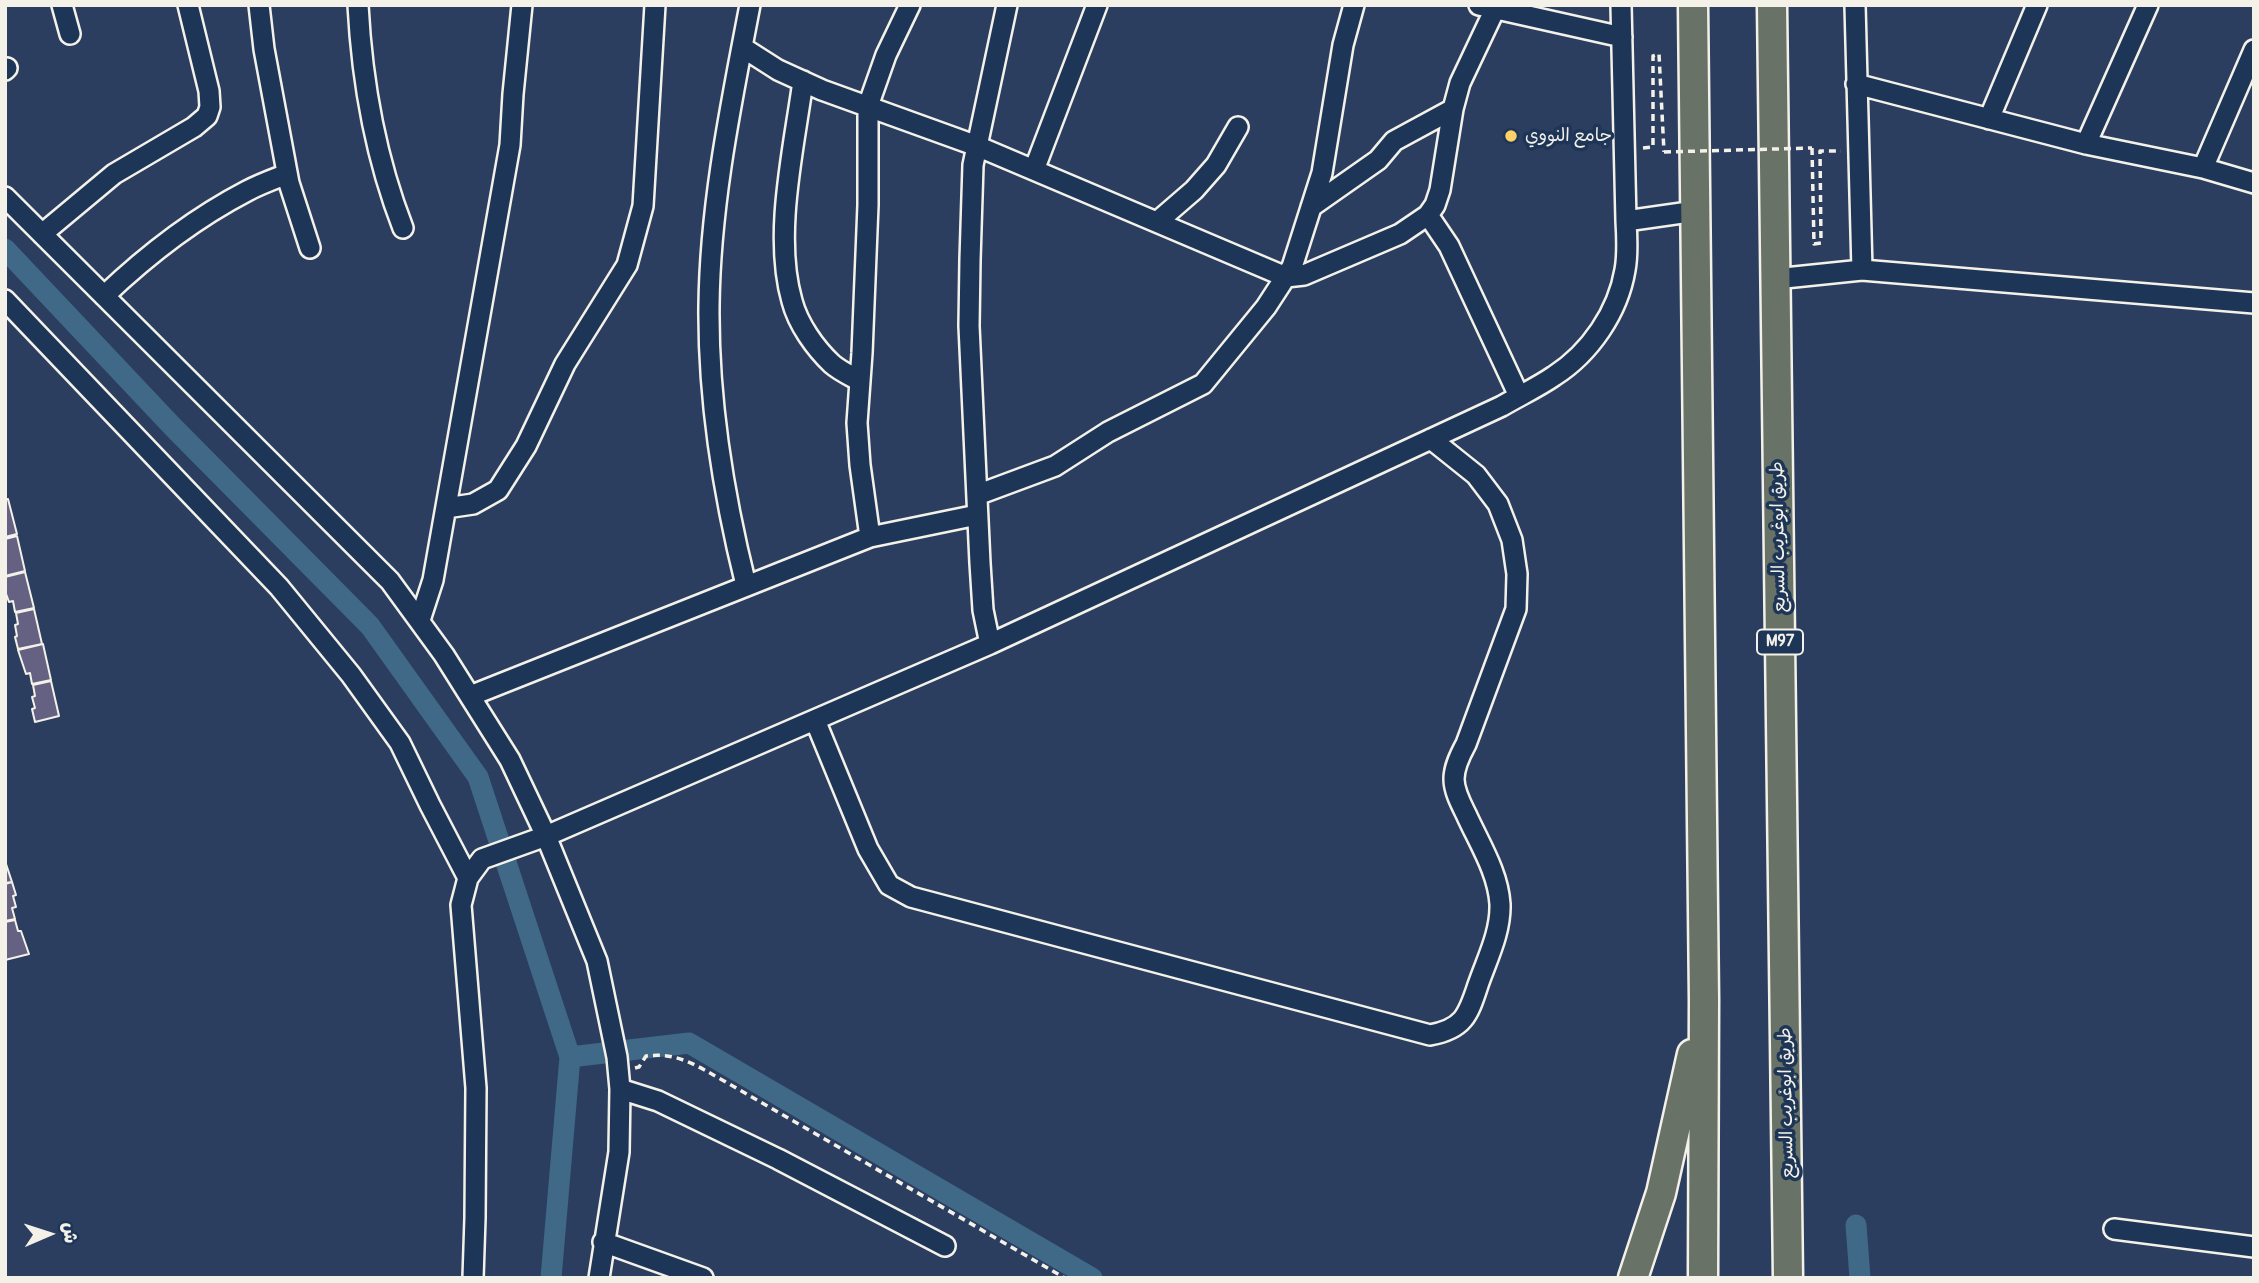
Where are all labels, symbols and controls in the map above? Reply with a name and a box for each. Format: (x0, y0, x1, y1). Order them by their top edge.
place label: جامع النووي (1525, 125, 1612, 147)
marker: جامع النووي (1503, 128, 1519, 144)
street label: طريق ابوغريب السريع (1767, 461, 1791, 613)
road number: M97 (1757, 629, 1803, 654)
street label: طريق ابوغريب السريع (1775, 1027, 1799, 1179)
north arrow (14, 1199, 84, 1269)
text: ش (57, 1222, 83, 1244)

